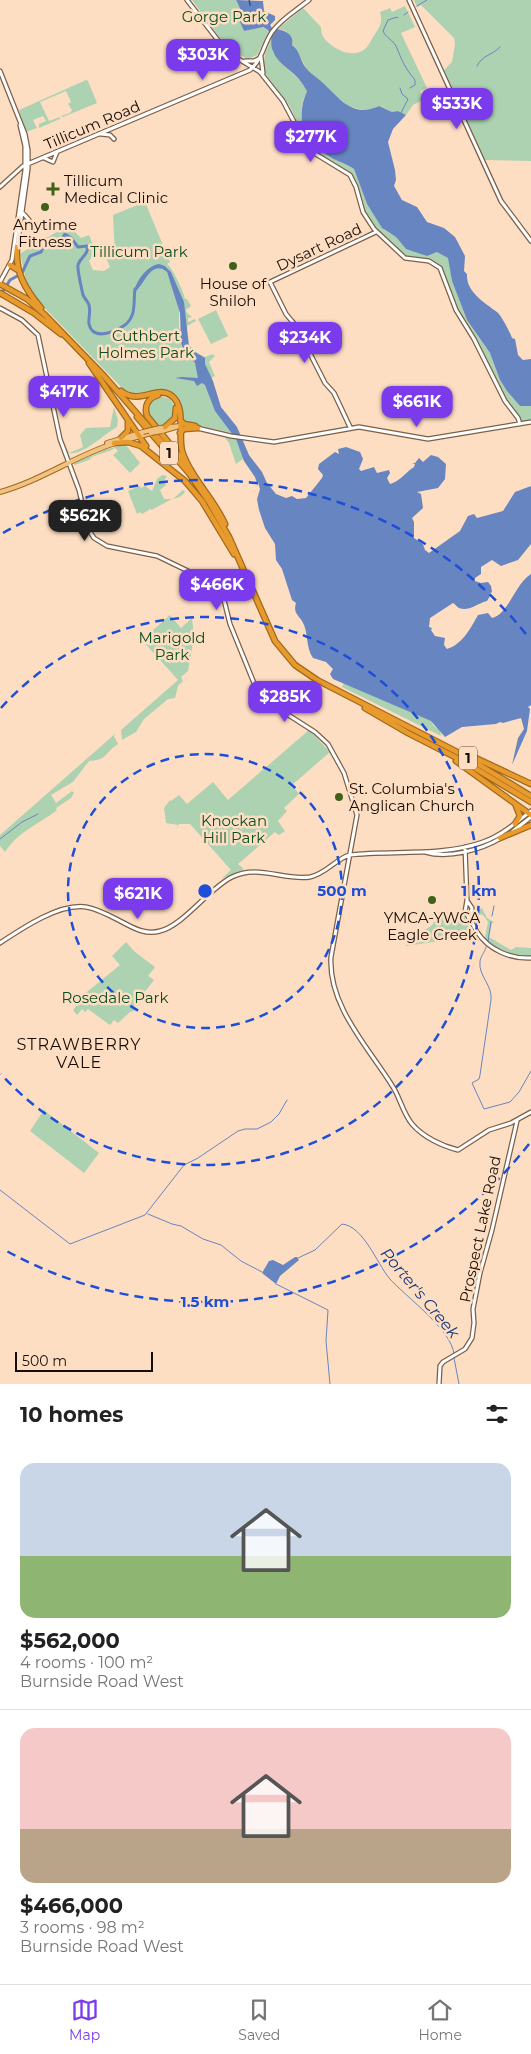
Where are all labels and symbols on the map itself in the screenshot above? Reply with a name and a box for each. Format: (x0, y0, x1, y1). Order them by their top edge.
park label: Gorge Park (182, 7, 266, 26)
pin: $303K (168, 38, 238, 81)
pin: $533K (422, 88, 492, 130)
street label: Tillicum Road (41, 96, 143, 154)
pin: $277K (276, 120, 346, 163)
place label: Tillicum Medical Clinic (64, 171, 168, 207)
marker: Tillicum Medical Clinic (46, 182, 60, 196)
marker: Anytime Fitness (39, 201, 51, 213)
place label: Anytime Fitness (13, 215, 77, 251)
street label: Dysart Road (273, 219, 365, 275)
park label: Tillicum Park (90, 242, 188, 261)
marker: House of Shiloh (227, 260, 239, 272)
place label: House of Shiloh (200, 274, 267, 310)
pin: $234K (270, 322, 340, 364)
park label: Cuthbert Holmes Park (98, 326, 194, 362)
pin: $417K (29, 376, 99, 418)
pin: $661K (382, 386, 452, 428)
road number: 1 (160, 442, 178, 464)
pin: $562K (50, 500, 120, 542)
pin: $466K (182, 568, 252, 611)
park label: Marigold Park (139, 628, 206, 664)
pin: $285K (250, 680, 320, 723)
road number: 1 (459, 746, 477, 770)
place label: St. Columbia's Anglican Church (349, 779, 475, 815)
marker: St. Columbia's Anglican Church (333, 791, 345, 803)
park label: Knockan Hill Park (201, 811, 267, 847)
pin: $621K (103, 878, 173, 920)
text: 500 m (317, 881, 367, 900)
text: 1 km (461, 881, 497, 900)
centre of rings (196, 882, 214, 900)
marker: YMCA-YWCA Eagle Creek (426, 894, 438, 906)
place label: YMCA-YWCA Eagle Creek (384, 908, 481, 944)
park label: Rosedale Park (62, 988, 168, 1007)
district label: STRAWBERRY VALE (17, 1035, 141, 1072)
street label: Prospect Lake Road (455, 1154, 505, 1304)
water label: Porter's Creek (377, 1244, 464, 1343)
text: 1.5 km (181, 1292, 229, 1311)
scale bar (15, 1349, 152, 1372)

